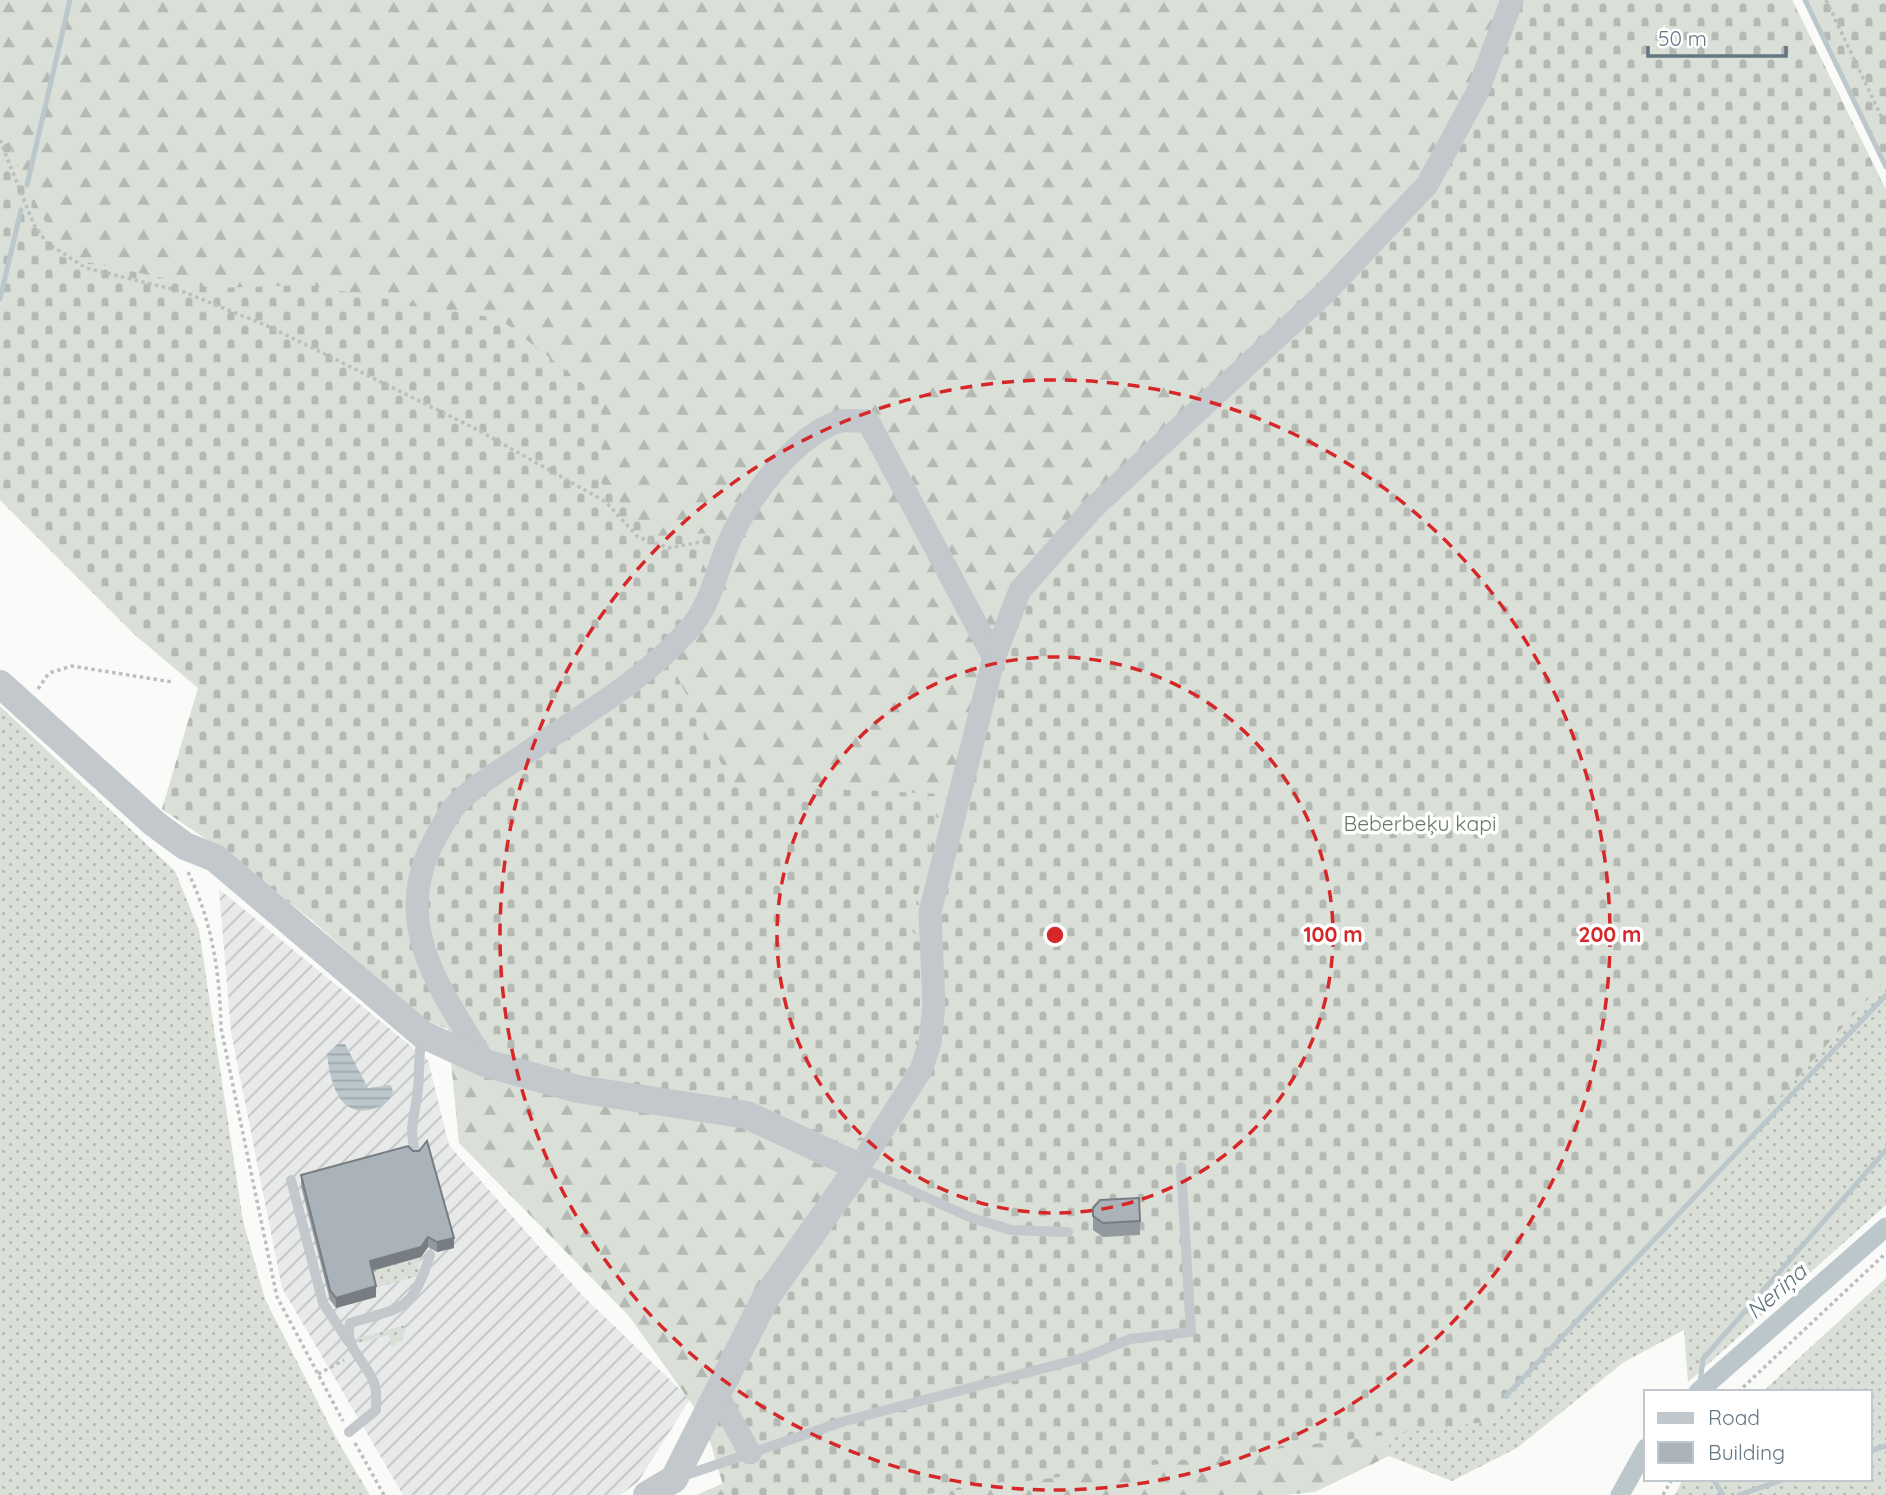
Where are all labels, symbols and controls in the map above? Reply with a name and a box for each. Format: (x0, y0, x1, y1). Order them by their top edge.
scale bar (1648, 14, 1786, 58)
text: 50 m (1658, 25, 1707, 51)
park label: Beberbeķu kapi (1344, 810, 1496, 836)
text: 100 m (1303, 921, 1363, 947)
text: 200 m (1579, 921, 1641, 947)
centre of rings (1043, 923, 1067, 947)
water label: Neriņa (1740, 1256, 1813, 1325)
legend (1644, 1390, 1872, 1481)
text: Road (1708, 1404, 1760, 1430)
text: Building (1708, 1439, 1785, 1465)

